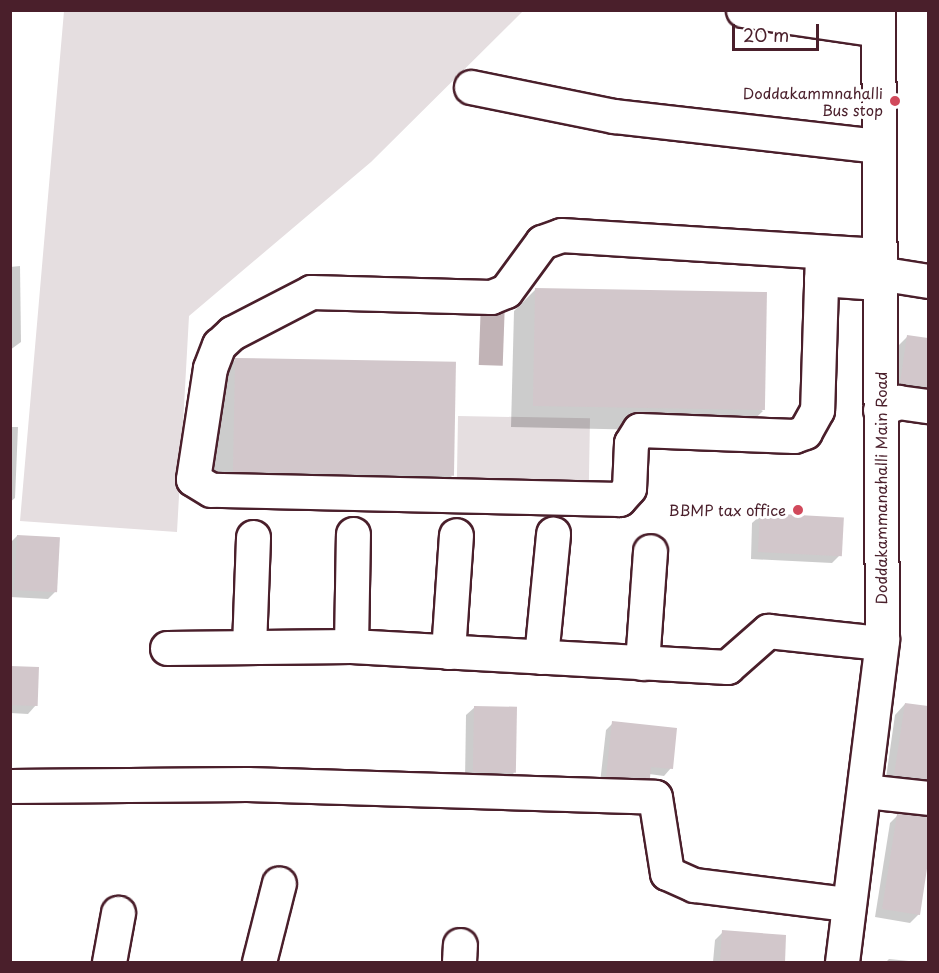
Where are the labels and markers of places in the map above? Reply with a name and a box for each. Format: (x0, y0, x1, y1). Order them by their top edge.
place label: Doddakammnahalli Bus stop (743, 83, 883, 118)
marker: Doddakammnahalli Bus stop (888, 94, 902, 108)
place label: BBMP tax office (669, 501, 786, 519)
marker: BBMP tax office (791, 503, 805, 517)

